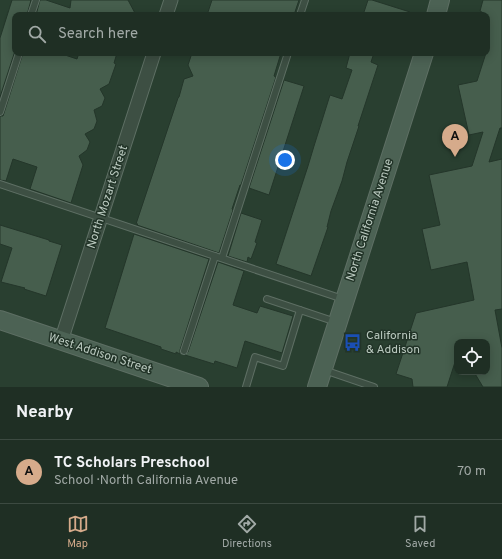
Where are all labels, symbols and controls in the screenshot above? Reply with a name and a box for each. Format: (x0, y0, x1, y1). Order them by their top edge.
search box (12, 12, 490, 56)
icon: search (26, 23, 48, 45)
text: Search here (58, 25, 138, 44)
pin: A (442, 124, 468, 157)
street label: North Mozart Street (84, 143, 132, 251)
your location (275, 150, 295, 170)
street label: North California Avenue (343, 157, 397, 283)
place label: California & Addison (366, 328, 420, 358)
street label: West Addison Street (46, 330, 154, 378)
bus stop icon: California & Addison (343, 333, 363, 353)
map controls (454, 339, 490, 375)
button: locate (454, 339, 490, 375)
text: Nearby (16, 402, 73, 424)
text: TC Scholars Preschool (54, 454, 210, 473)
text: A (24, 464, 34, 480)
text: 70 m (457, 464, 486, 480)
text: School · North California Avenue (54, 473, 238, 489)
tab: Map (67, 513, 89, 551)
tab: Directions (222, 513, 272, 551)
tab: Saved (405, 513, 435, 551)

